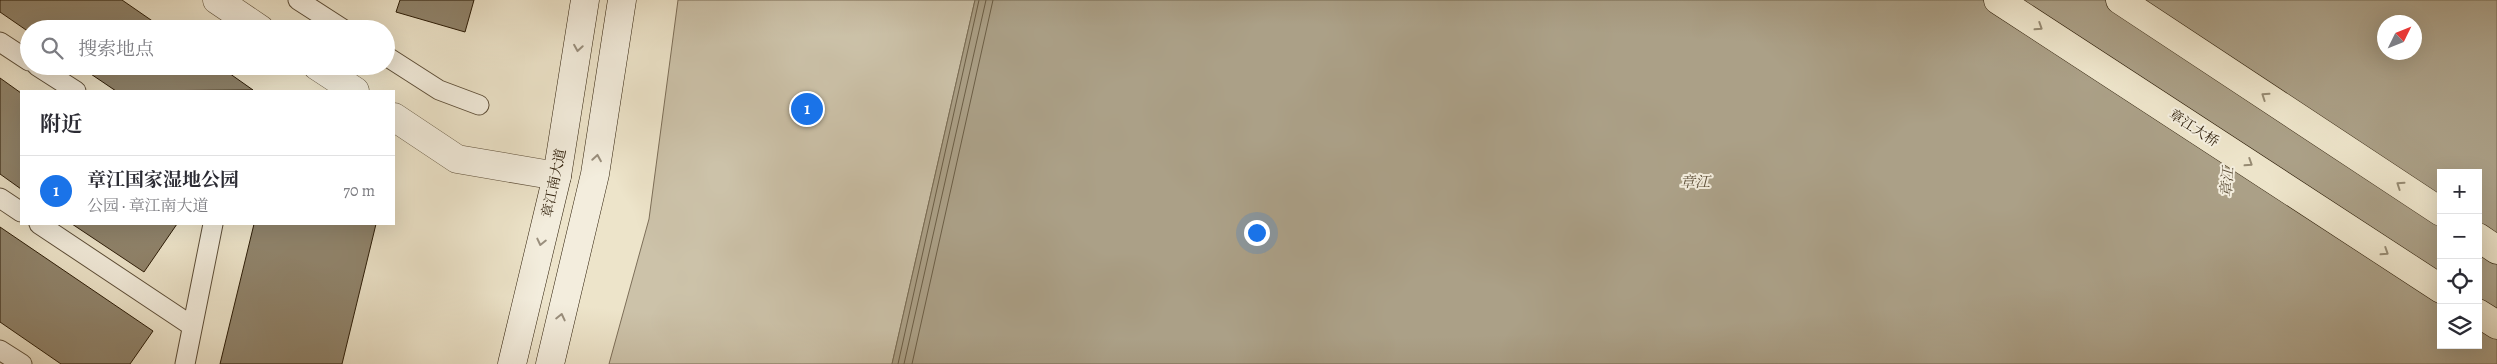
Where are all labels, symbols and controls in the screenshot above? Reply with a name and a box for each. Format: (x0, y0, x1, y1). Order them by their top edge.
north arrow (2377, 15, 2422, 60)
search box (20, 20, 395, 75)
one-way arrow (2034, 20, 2043, 30)
icon: search (38, 34, 66, 62)
text: 搜索地点 (78, 36, 154, 62)
one-way arrow (573, 44, 583, 52)
pin: 1 (791, 90, 823, 128)
one-way arrow (2261, 92, 2270, 102)
street label: 章江大桥 (2165, 105, 2223, 151)
text: 附近 (40, 110, 82, 138)
street label: 章江南大道 (537, 147, 571, 219)
one-way arrow (591, 154, 602, 162)
one-way arrow (2243, 157, 2252, 166)
water label: 章江 (2216, 164, 2238, 198)
text: 章江国家湿地公园 (87, 167, 239, 193)
map controls (2437, 169, 2482, 349)
button: + (2437, 169, 2482, 214)
water label: 章江 (1680, 172, 1712, 192)
text: 1 (53, 180, 59, 202)
text: 70 m (343, 180, 375, 202)
one-way arrow (2396, 182, 2405, 192)
text: 公园 · 章江南大道 (87, 195, 209, 217)
button: − (2437, 214, 2482, 259)
your location (1244, 220, 1270, 246)
one-way arrow (536, 238, 547, 247)
one-way arrow (2379, 246, 2388, 255)
button: locate (2437, 259, 2482, 304)
button: layers (2437, 304, 2482, 349)
one-way arrow (555, 312, 566, 321)

